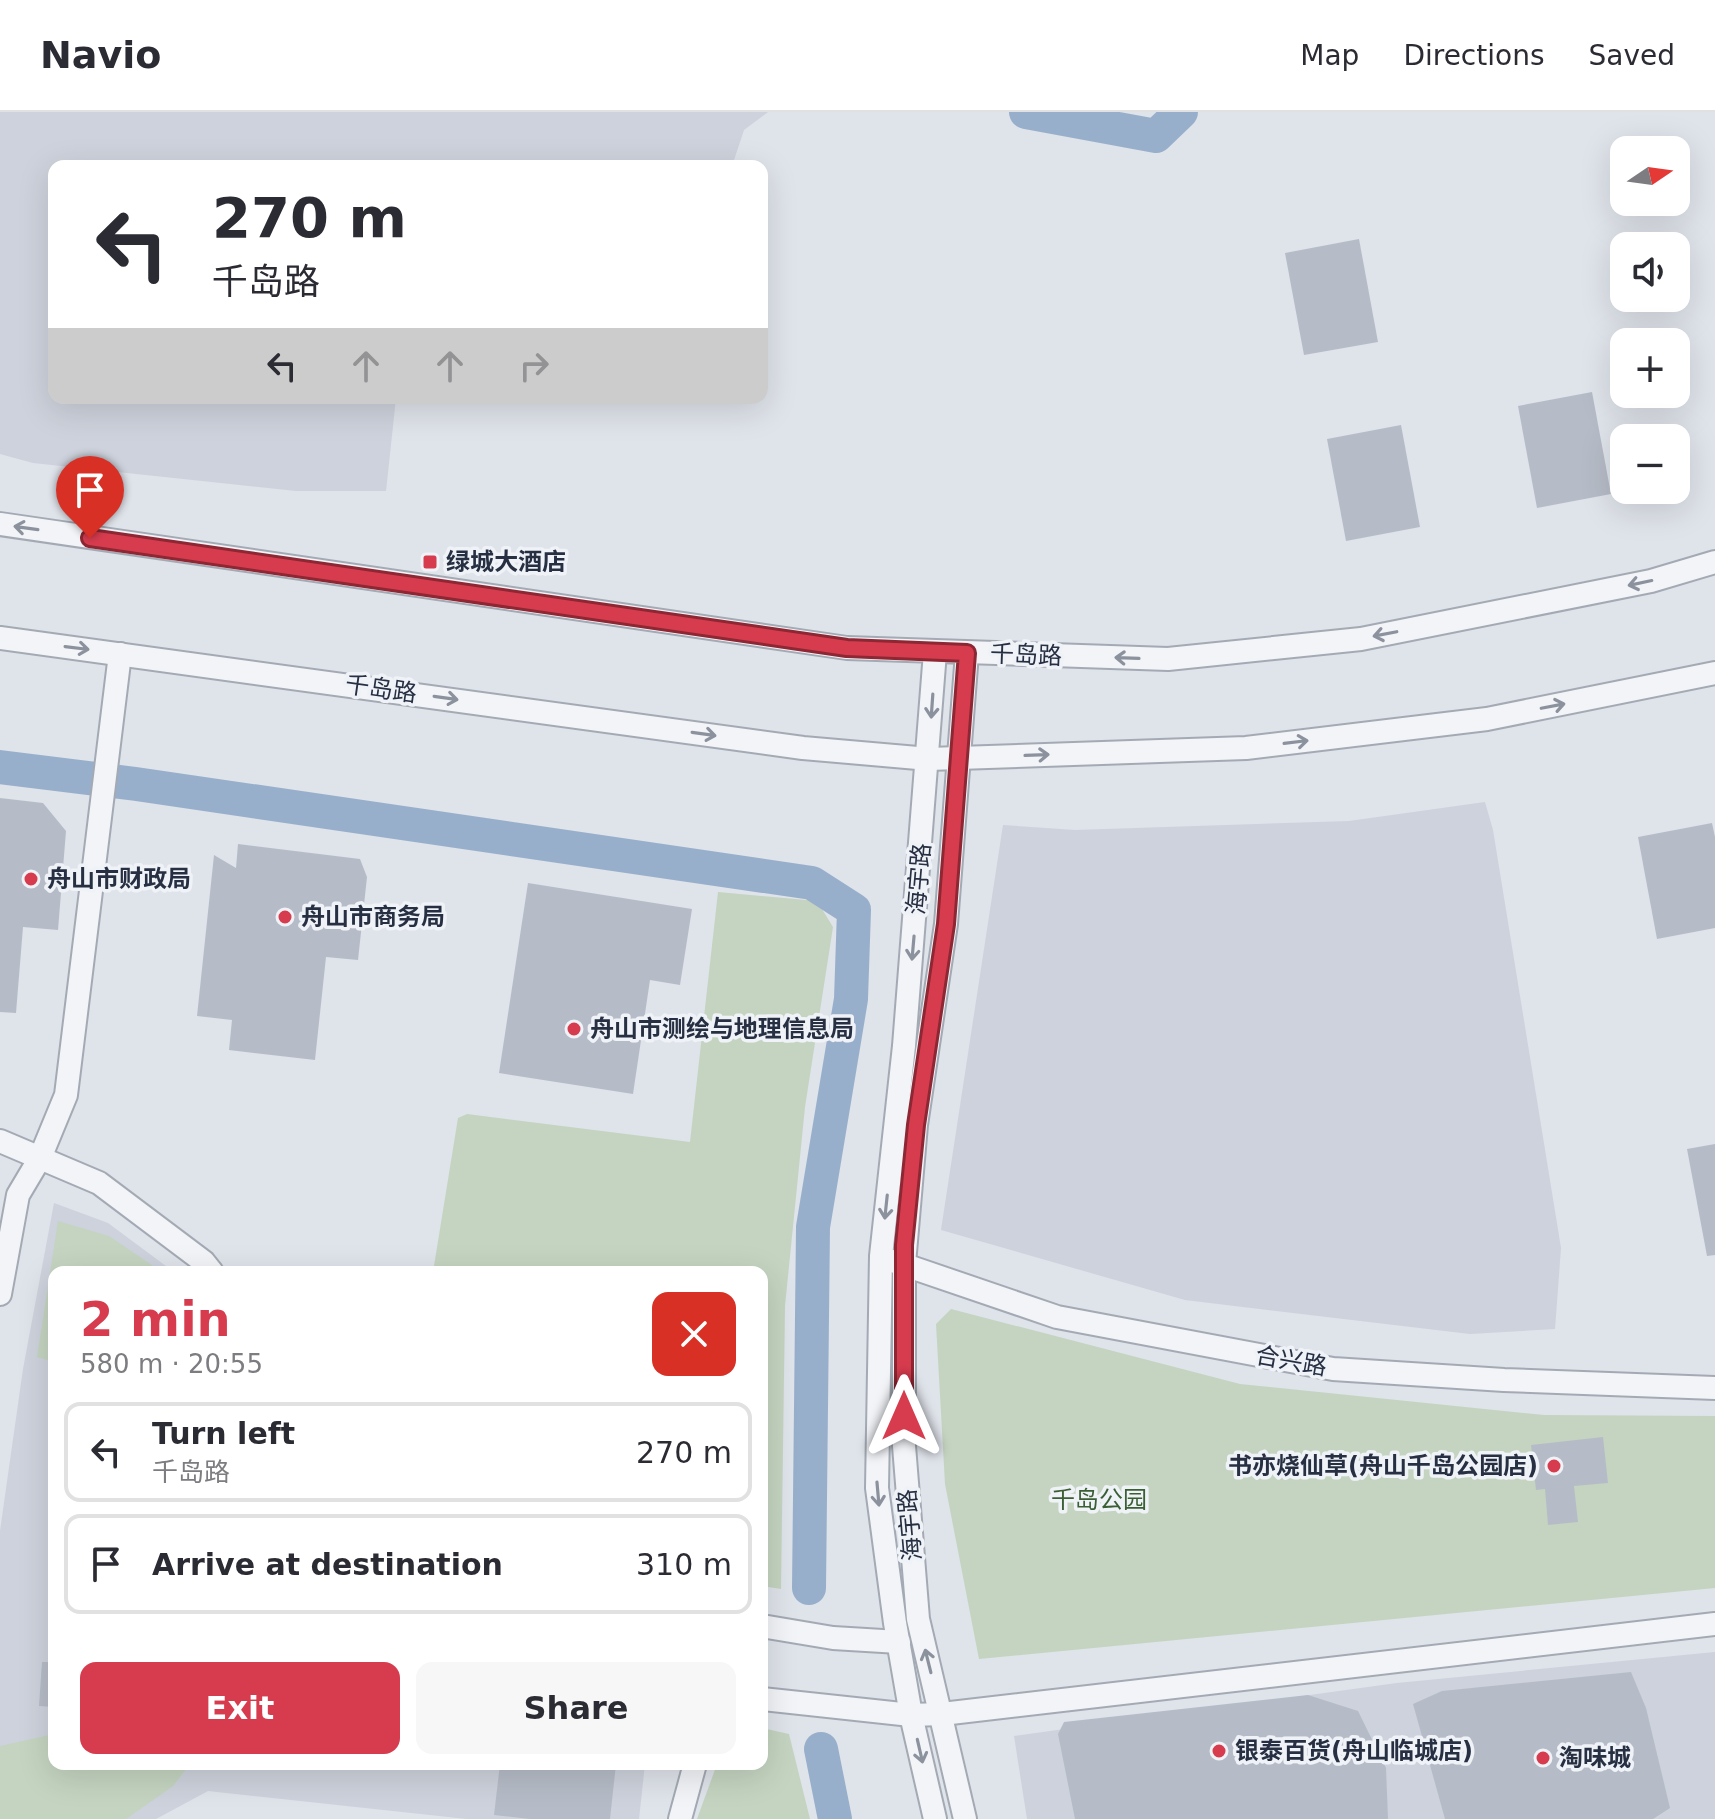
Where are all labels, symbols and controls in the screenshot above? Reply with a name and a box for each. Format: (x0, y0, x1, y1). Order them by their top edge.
text: Navio (40, 33, 161, 77)
text: Map (1300, 39, 1359, 72)
text: Directions (1403, 39, 1544, 72)
text: Saved (1588, 39, 1675, 72)
north arrow (1610, 136, 1690, 216)
map controls (1610, 136, 1690, 504)
text: 270 m (212, 185, 407, 250)
icon: left (80, 192, 184, 296)
button: sound (1610, 232, 1690, 312)
text: 千岛路 (212, 261, 320, 302)
button: + (1610, 328, 1690, 408)
icon: left (260, 344, 304, 388)
icon: ahead (344, 344, 388, 388)
icon: ahead (428, 344, 472, 388)
icon: right (512, 344, 556, 388)
button: − (1610, 424, 1690, 504)
pin (56, 456, 124, 538)
icon: arrive (68, 468, 112, 512)
one-way arrow (14, 520, 39, 535)
place label: 绿城大酒店 (446, 548, 566, 576)
marker: 绿城大酒店 (421, 553, 439, 571)
one-way arrow (1628, 576, 1653, 591)
one-way arrow (1373, 627, 1398, 642)
street label: 千岛路 (990, 640, 1062, 670)
one-way arrow (64, 641, 89, 656)
one-way arrow (1114, 650, 1141, 665)
street label: 千岛路 (343, 670, 419, 708)
one-way arrow (433, 691, 458, 706)
one-way arrow (924, 692, 939, 719)
one-way arrow (1540, 697, 1566, 712)
one-way arrow (690, 727, 716, 742)
one-way arrow (1282, 735, 1309, 750)
one-way arrow (1023, 748, 1050, 763)
street label: 海宇路 (902, 842, 936, 916)
place label: 舟山市财政局 (47, 865, 191, 893)
marker: 舟山市财政局 (22, 870, 40, 888)
place label: 舟山市商务局 (301, 903, 445, 931)
marker: 舟山市商务局 (276, 908, 294, 926)
one-way arrow (905, 934, 920, 961)
place label: 舟山市测绘与地理信息局 (590, 1015, 854, 1043)
marker: 舟山市测绘与地理信息局 (565, 1020, 583, 1038)
one-way arrow (879, 1193, 894, 1220)
text: 2 min (80, 1291, 231, 1347)
button: close (652, 1292, 736, 1376)
street label: 合兴路 (1253, 1341, 1329, 1381)
text: 580 m · 20:55 (80, 1349, 263, 1379)
position arrow (862, 1374, 946, 1458)
text: Turn left (152, 1416, 295, 1451)
icon: left (84, 1430, 128, 1474)
text: 270 m (636, 1435, 732, 1470)
place label: 书亦烧仙草(舟山千岛公园店) (1228, 1452, 1538, 1480)
text: 千岛路 (152, 1457, 230, 1487)
marker: 书亦烧仙草(舟山千岛公园店) (1545, 1457, 1563, 1475)
one-way arrow (871, 1481, 886, 1507)
park label: 千岛公园 (1051, 1486, 1147, 1514)
street label: 海宇路 (893, 1488, 927, 1562)
icon: arrive (84, 1542, 128, 1586)
text: Arrive at destination (152, 1547, 503, 1582)
text: 310 m (636, 1547, 732, 1582)
one-way arrow (920, 1649, 935, 1675)
button: Exit (80, 1662, 400, 1754)
button: Share (416, 1662, 736, 1754)
place label: 银泰百货(舟山临城店) (1235, 1737, 1473, 1765)
one-way arrow (913, 1738, 928, 1763)
marker: 银泰百货(舟山临城店) (1210, 1742, 1228, 1760)
place label: 淘味城 (1559, 1744, 1631, 1772)
marker: 淘味城 (1534, 1749, 1552, 1767)

